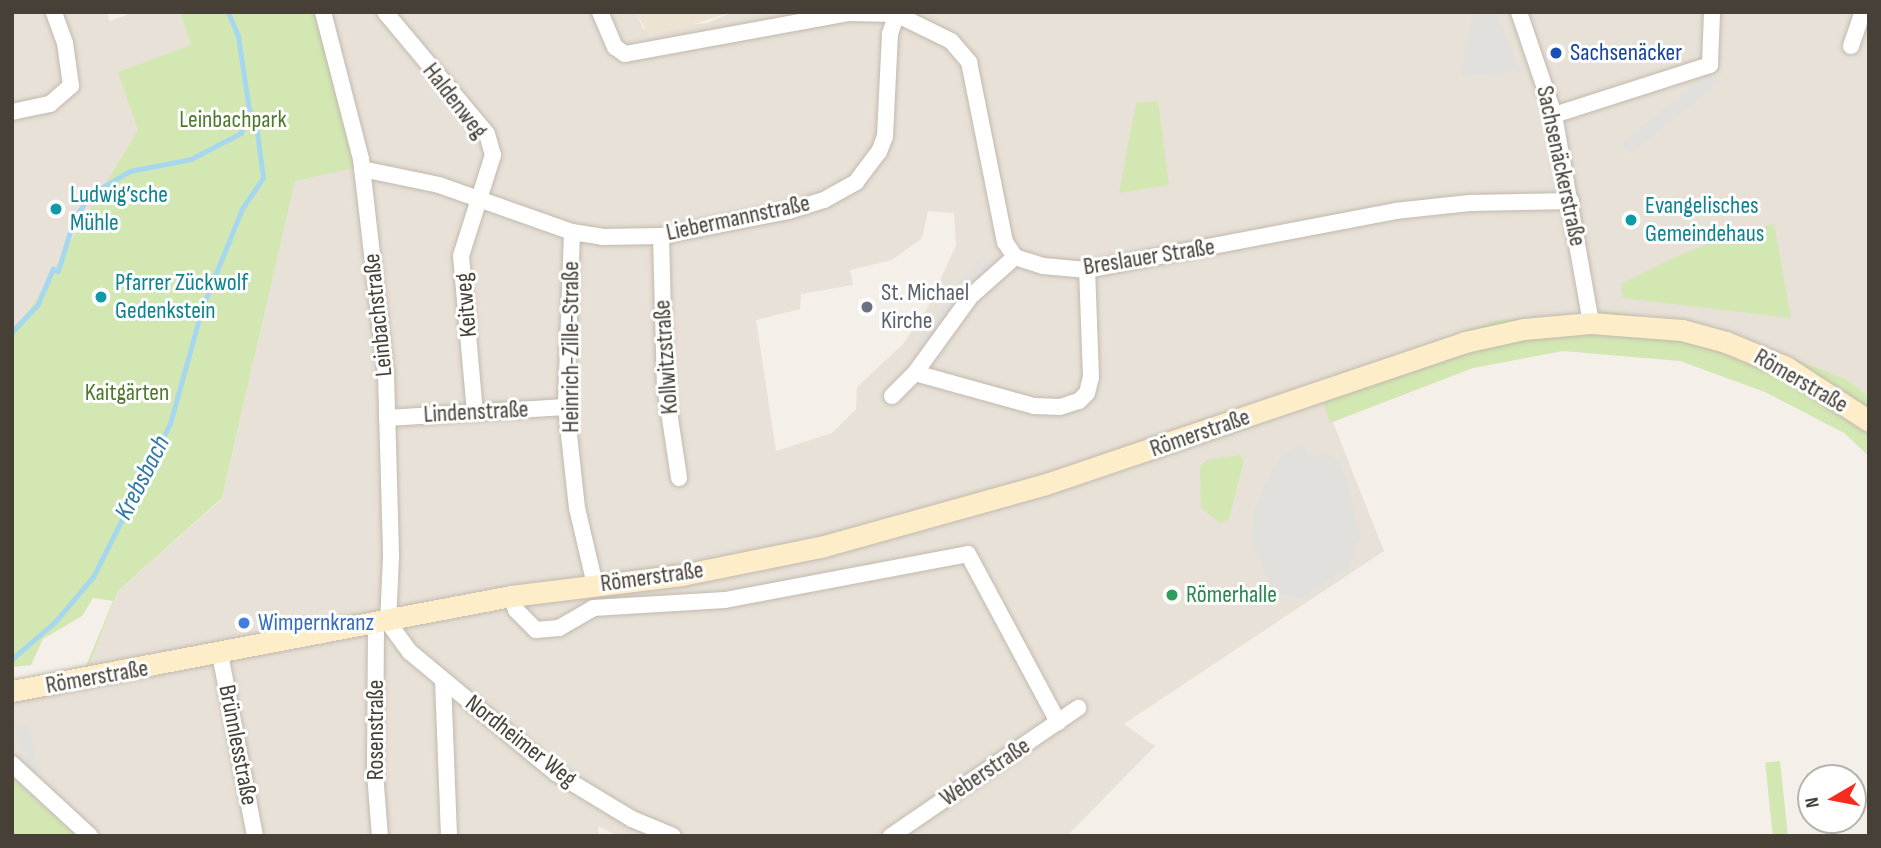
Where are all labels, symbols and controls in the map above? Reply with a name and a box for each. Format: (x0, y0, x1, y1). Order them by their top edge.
place label: Sachsenäcker (1570, 39, 1682, 67)
marker: Sachsenäcker (1548, 45, 1564, 61)
street label: Haldenweg (416, 57, 494, 145)
street label: Sachsenäckerstraße (1530, 83, 1592, 249)
park label: Leinbachpark (179, 106, 287, 134)
place label: Ludwig’sche Mühle (70, 181, 168, 237)
street label: Liebermannstraße (664, 189, 812, 247)
place label: Evangelisches Gemeindehaus (1645, 192, 1764, 248)
marker: Ludwig’sche Mühle (48, 201, 64, 217)
marker: Evangelisches Gemeindehaus (1623, 212, 1639, 228)
street label: Breslauer Straße (1081, 232, 1217, 282)
street label: Leinbachstraße (357, 252, 399, 378)
street label: Heinrich-Zille-Straße (557, 261, 585, 433)
place label: Pfarrer Zückwolf Gedenkstein (115, 269, 248, 325)
street label: Keitweg (449, 272, 483, 338)
place label: St. Michael Kirche (881, 279, 969, 335)
marker: Pfarrer Zückwolf Gedenkstein (93, 289, 109, 305)
street label: Kollwitzstraße (648, 299, 684, 415)
marker: St. Michael Kirche (859, 299, 875, 315)
street label: Römerstraße (1749, 343, 1853, 419)
park label: Kaitgärten (85, 379, 169, 407)
street label: Lindenstraße (423, 395, 529, 429)
street label: Römerstraße (1146, 402, 1254, 464)
water label: Krebsbach (109, 431, 177, 525)
street label: Römerstraße (599, 556, 705, 598)
place label: Römerhalle (1186, 581, 1277, 609)
marker: Römerhalle (1164, 587, 1180, 603)
place label: Wimpernkranz (258, 609, 374, 637)
marker: Wimpernkranz (236, 615, 252, 631)
street label: Römerstraße (43, 654, 151, 700)
street label: Rosenstraße (362, 680, 390, 780)
street label: Brünnlesstraße (212, 682, 264, 808)
street label: Nordheimer Weg (460, 689, 582, 793)
street label: Weberstraße (934, 731, 1036, 813)
north arrow (1797, 764, 1867, 834)
text: N (1801, 795, 1825, 809)

